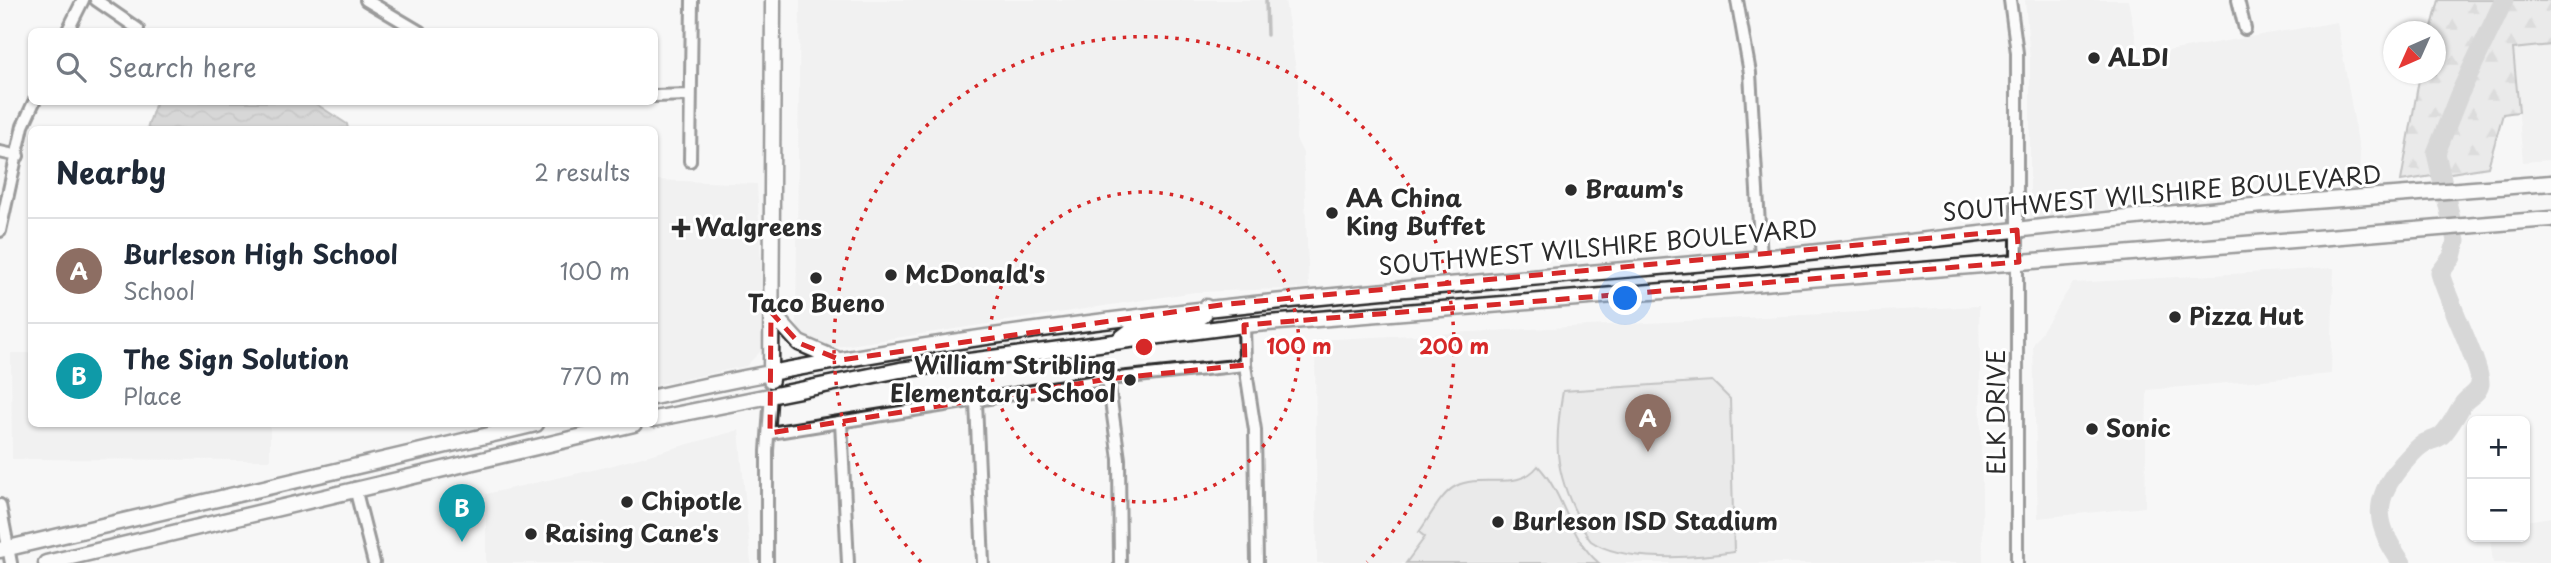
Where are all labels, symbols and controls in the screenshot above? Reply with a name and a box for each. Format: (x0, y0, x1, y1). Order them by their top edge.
north arrow (2383, 21, 2446, 84)
search box (28, 28, 658, 105)
place label: ALDI (2107, 38, 2169, 74)
text: Search here (108, 47, 257, 86)
icon: search (52, 48, 90, 86)
marker: ALDI (2086, 50, 2102, 66)
text: Nearby (56, 149, 166, 194)
text: 2 results (534, 154, 630, 189)
street label: SOUTHWEST WILSHIRE BOULEVARD (1941, 155, 2383, 229)
place label: Braum's (1585, 170, 1684, 206)
place label: AA China King Buffet (1346, 179, 1486, 243)
marker: Braum's (1563, 182, 1579, 198)
marker: AA China King Buffet (1324, 205, 1340, 221)
place label: Walgreens (695, 208, 822, 244)
street label: SOUTHWEST WILSHIRE BOULEVARD (1377, 209, 1819, 283)
marker: Walgreens (673, 220, 689, 236)
text: Burleson High School (123, 234, 398, 273)
text: A (70, 253, 88, 288)
text: 100 m (560, 253, 630, 288)
place label: McDonald's (905, 255, 1045, 291)
marker: McDonald's (883, 267, 899, 283)
marker: Taco Bueno (808, 270, 824, 286)
text: School (123, 273, 195, 308)
your location (1608, 281, 1642, 315)
place label: Taco Bueno (747, 284, 885, 320)
place label: Pizza Hut (2189, 297, 2304, 333)
marker: Pizza Hut (2167, 309, 2183, 325)
text: 100 m (1266, 329, 1332, 361)
text: 200 m (1419, 329, 1489, 361)
centre of rings (1132, 335, 1156, 359)
text: The Sign Solution (123, 339, 350, 378)
place label: William Stribling Elementary School (890, 346, 1116, 410)
street label: ELK DRIVE (1977, 349, 2013, 475)
text: B (71, 358, 87, 393)
text: 770 m (560, 358, 630, 393)
marker: William Stribling Elementary School (1122, 372, 1138, 388)
text: Place (123, 378, 182, 413)
pin: A (1625, 394, 1671, 452)
place label: Sonic (2106, 409, 2171, 445)
map controls (2467, 416, 2530, 542)
button: + (2467, 416, 2530, 479)
marker: Sonic (2084, 421, 2100, 437)
button: − (2467, 479, 2530, 542)
place label: Chipotle (641, 482, 742, 518)
pin: B (439, 484, 485, 542)
marker: Chipotle (619, 494, 635, 510)
place label: Burleson ISD Stadium (1512, 502, 1778, 538)
place label: Raising Cane's (545, 514, 719, 550)
marker: Burleson ISD Stadium (1490, 514, 1506, 530)
marker: Raising Cane's (523, 526, 539, 542)

